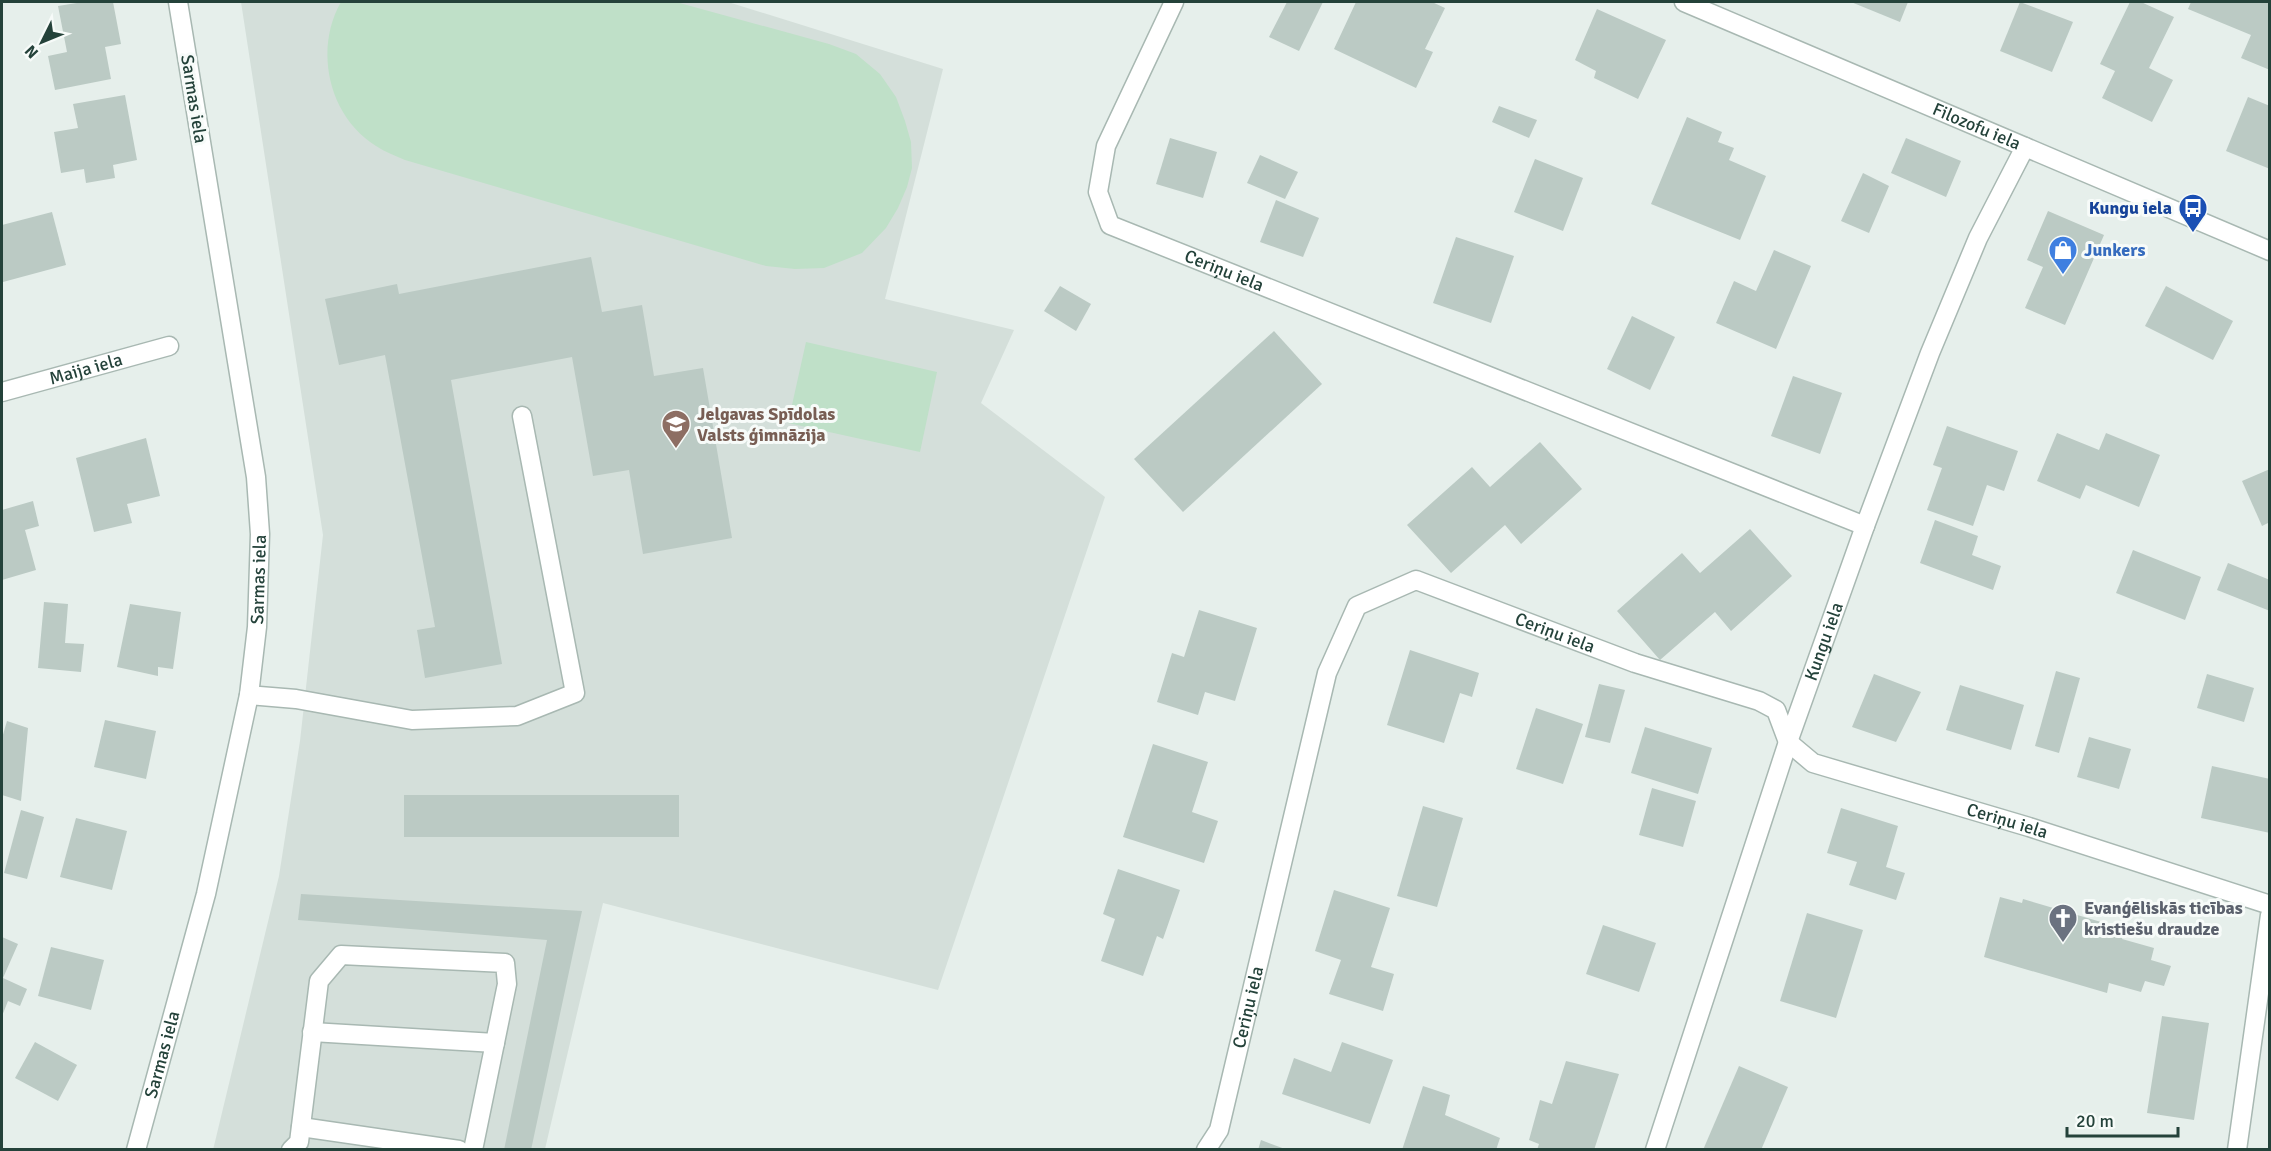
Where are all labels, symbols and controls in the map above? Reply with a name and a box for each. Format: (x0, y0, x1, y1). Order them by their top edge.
north arrow (12, 12, 72, 72)
text: N (21, 41, 43, 62)
street label: Sarmas iela (176, 53, 212, 145)
street label: Filozofu iela (1929, 98, 2024, 155)
bus stop icon: Kungu iela (2177, 192, 2209, 234)
place label: Kungu iela (2089, 197, 2172, 219)
shop icon: Junkers (2047, 234, 2079, 276)
place label: Junkers (2084, 239, 2145, 261)
street label: Ceriņu iela (1181, 245, 1267, 296)
street label: Maija iela (47, 348, 125, 389)
place label: Jelgavas Spīdolas Valsts ģimnāzija (697, 403, 835, 446)
school or university icon: Jelgavas Spīdolas Valsts ģimnāzija (660, 408, 692, 450)
street label: Sarmas iela (246, 534, 271, 625)
street label: Kungu iela (1800, 599, 1848, 684)
street label: Ceriņu iela (1512, 608, 1598, 658)
street label: Ceriņu iela (1964, 798, 2051, 843)
place label: Evanģēliskās ticības kristiešu draudze (2084, 897, 2243, 940)
church icon: Evanģēliskās ticības kristiešu draudze (2047, 902, 2079, 944)
street label: Ceriņu iela (1228, 964, 1268, 1050)
street label: Sarmas iela (140, 1008, 185, 1101)
scale bar (2067, 1100, 2178, 1138)
text: 20 m (2076, 1110, 2114, 1132)

